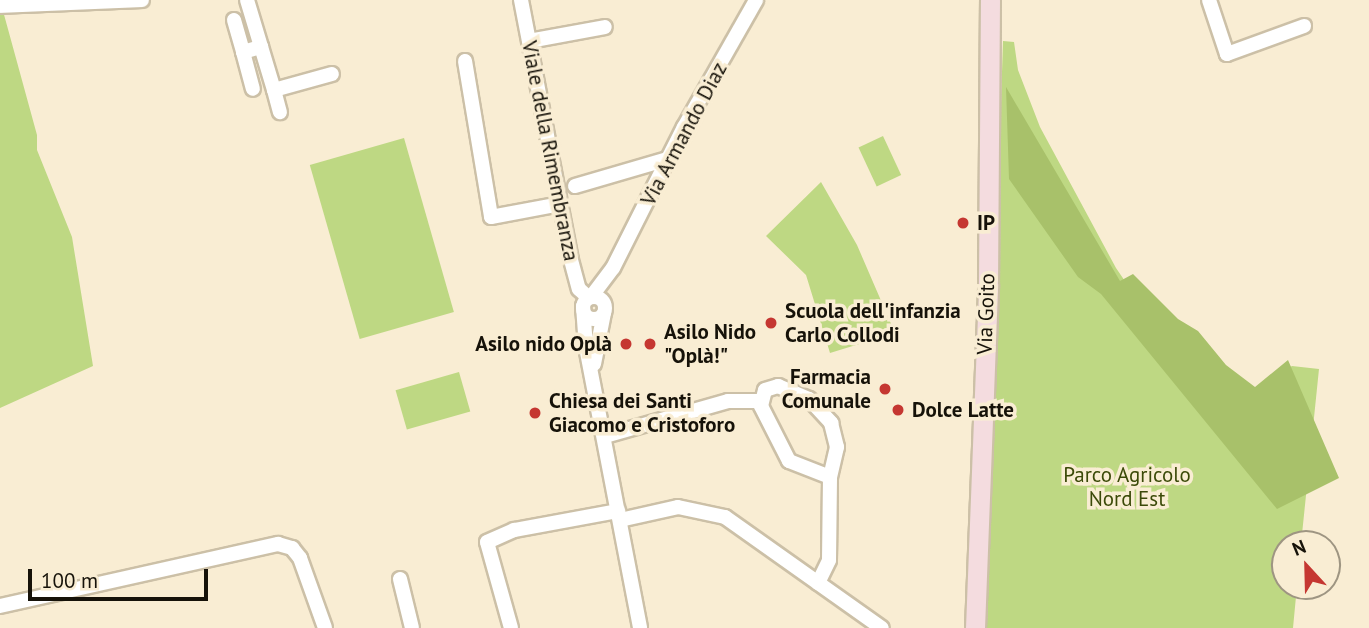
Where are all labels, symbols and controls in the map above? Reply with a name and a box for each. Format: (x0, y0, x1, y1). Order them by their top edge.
street label: Viale della Rimembranza (516, 39, 584, 263)
street label: Via Armando Diaz (635, 58, 733, 210)
place label: IP (977, 210, 995, 236)
marker: IP (955, 215, 971, 231)
street label: Via Goito (972, 273, 1000, 355)
place label: Scuola dell'infanzia Carlo Collodi (785, 298, 961, 348)
marker: Scuola dell'infanzia Carlo Collodi (763, 315, 779, 331)
place label: Asilo Nido "Oplà!" (664, 319, 756, 369)
place label: Asilo nido Oplà (475, 331, 612, 357)
marker: Asilo nido Oplà (618, 336, 634, 352)
marker: Asilo Nido "Oplà!" (642, 336, 658, 352)
place label: Farmacia Comunale (782, 364, 871, 414)
marker: Farmacia Comunale (877, 381, 893, 397)
place label: Chiesa dei Santi Giacomo e Cristoforo (549, 388, 736, 438)
place label: Dolce Latte (912, 397, 1014, 423)
marker: Dolce Latte (890, 402, 906, 418)
marker: Chiesa dei Santi Giacomo e Cristoforo (527, 405, 543, 421)
park label: Parco Agricolo Nord Est (1063, 462, 1191, 512)
north arrow (1271, 530, 1341, 600)
text: N (1289, 534, 1309, 561)
scale bar (32, 554, 212, 598)
text: 100 m (41, 567, 98, 594)

